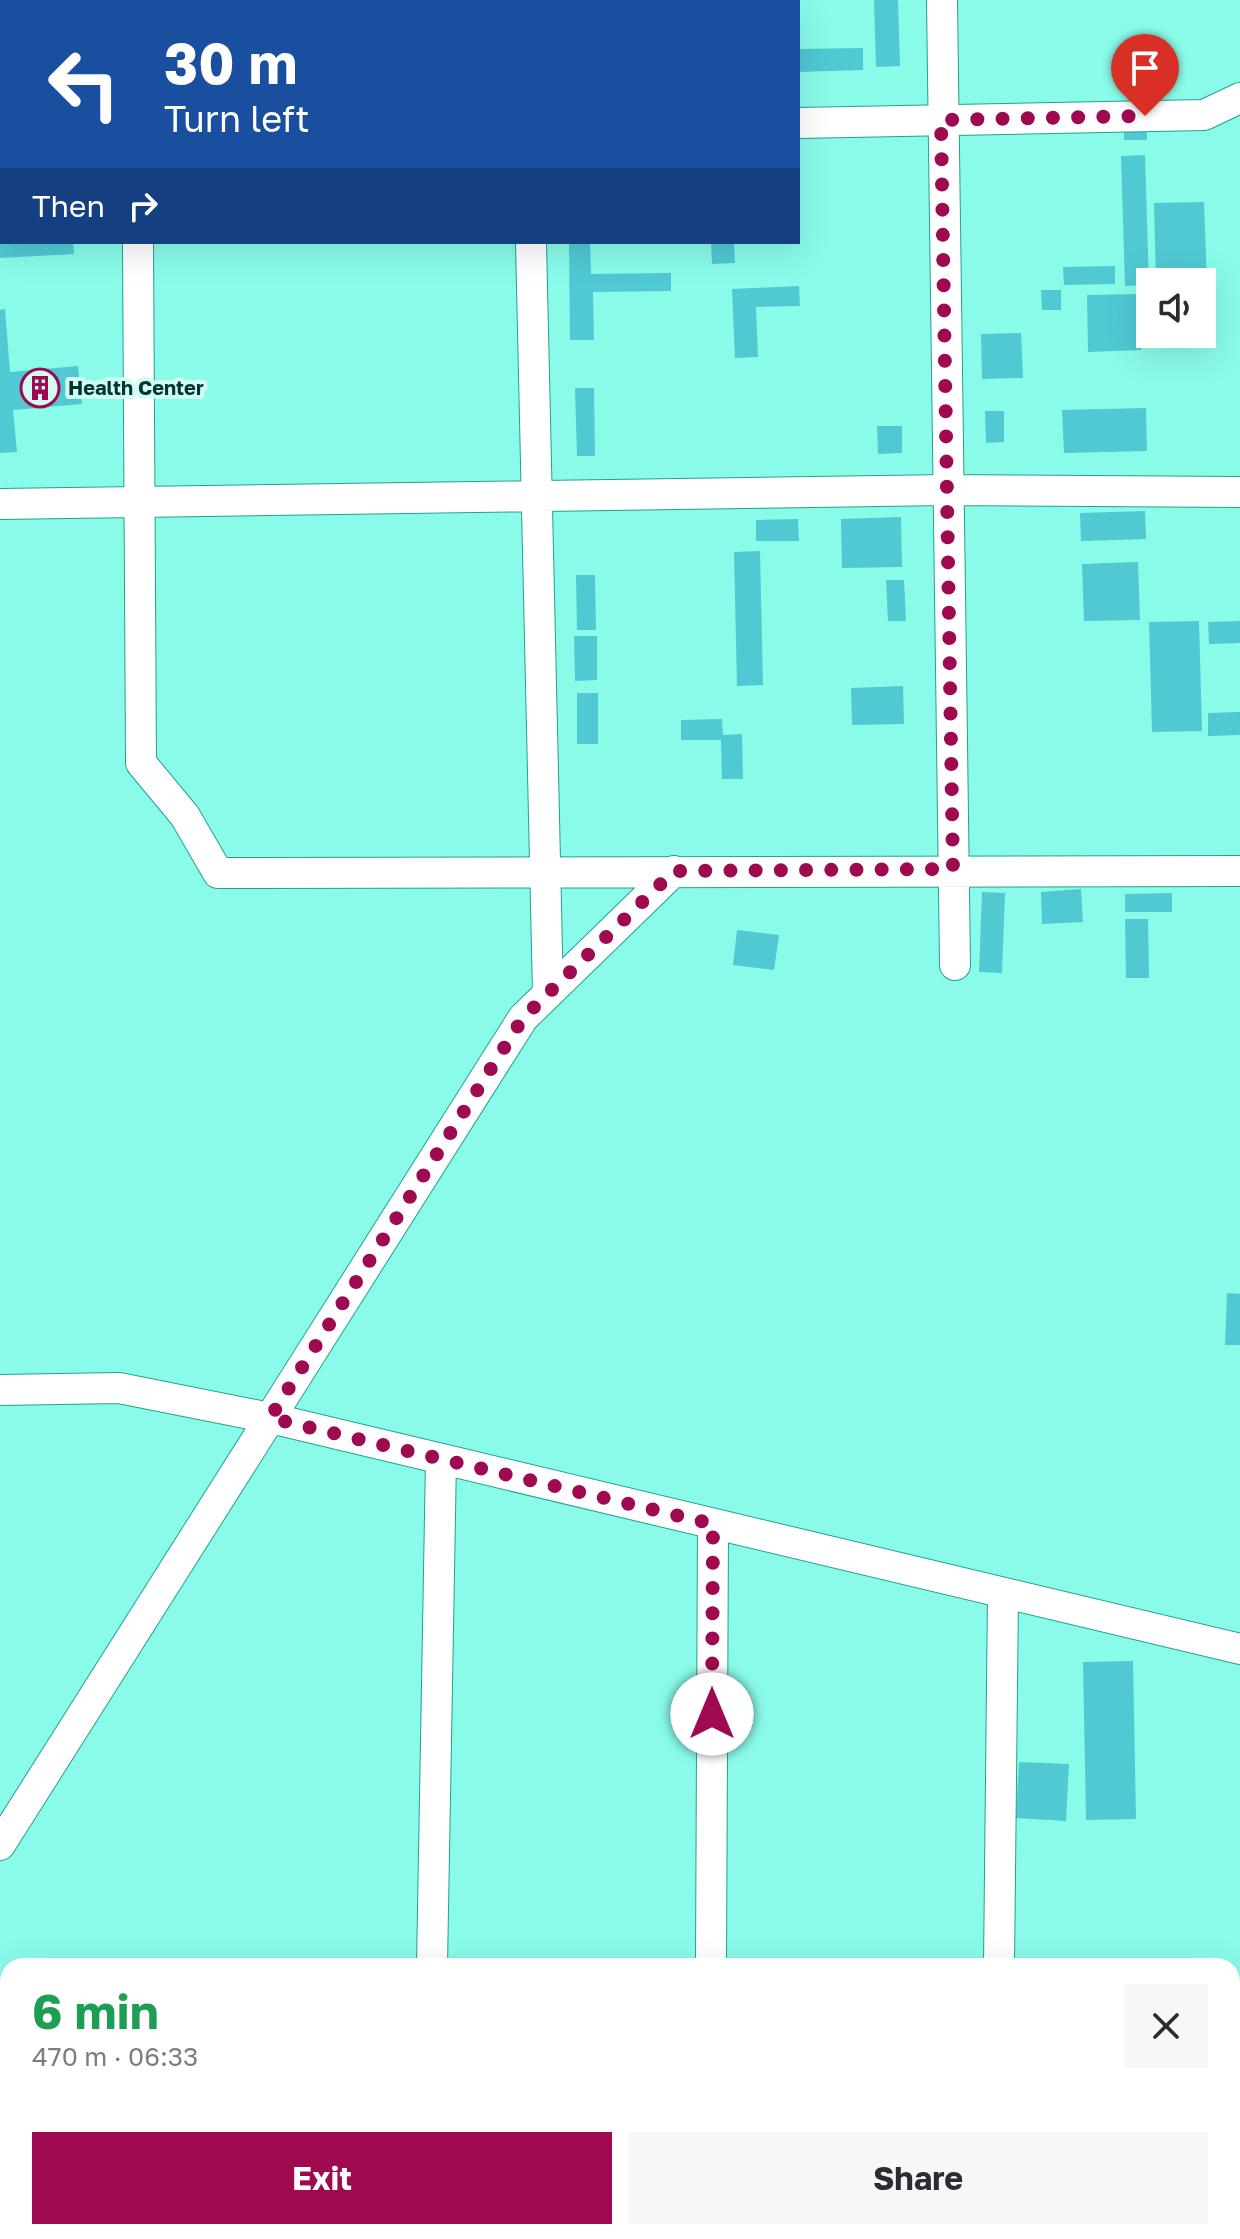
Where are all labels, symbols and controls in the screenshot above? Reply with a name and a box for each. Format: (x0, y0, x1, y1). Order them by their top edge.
text: 30 m (164, 29, 298, 96)
icon: left (32, 32, 136, 136)
pin (1111, 34, 1179, 116)
icon: arrive (1123, 46, 1167, 90)
text: Turn left (164, 97, 310, 140)
icon: right (121, 184, 165, 228)
text: Then (32, 188, 105, 224)
map controls (1136, 268, 1216, 348)
button: sound (1136, 268, 1216, 348)
building icon: Health Center (19, 367, 61, 409)
place label: Health Center (68, 375, 204, 399)
position arrow (670, 1672, 754, 1756)
text: 6 min (32, 1982, 159, 2040)
button: close (1124, 1984, 1208, 2068)
text: 470 m · 06:33 (32, 2041, 198, 2072)
button: Exit (32, 2132, 612, 2224)
button: Share (628, 2132, 1208, 2224)

